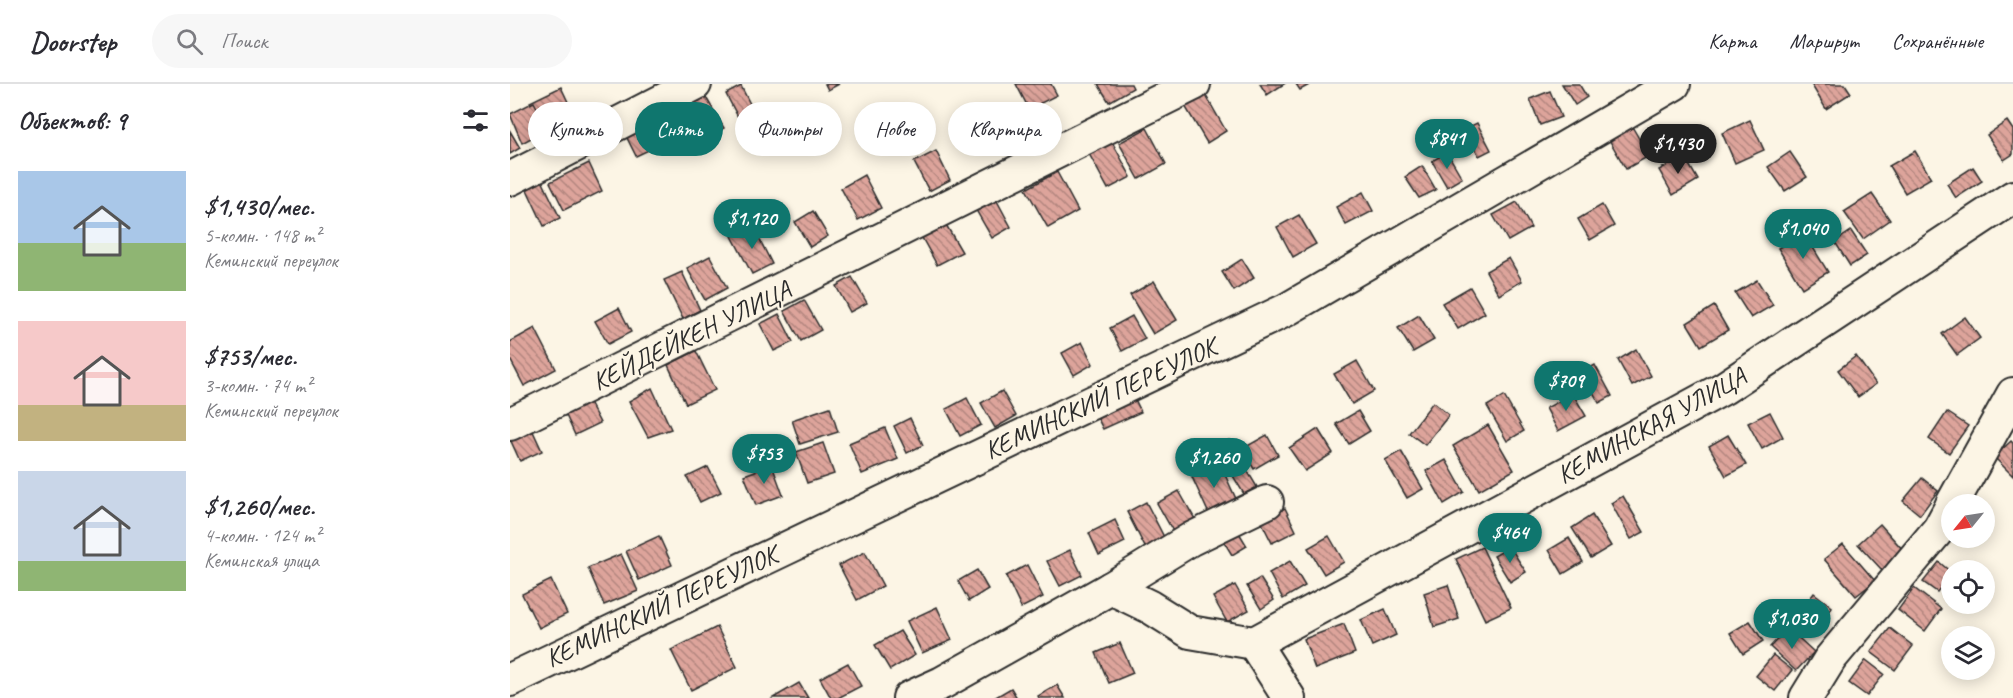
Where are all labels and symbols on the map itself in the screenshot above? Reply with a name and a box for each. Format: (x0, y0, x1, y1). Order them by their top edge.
pin: $841 (1411, 119, 1483, 170)
pin: $1,430 (1629, 124, 1727, 175)
pin: $1,120 (703, 199, 801, 250)
pin: $1,040 (1754, 209, 1852, 260)
street label: КЕЙДЕЙКЕН УЛИЦА (587, 272, 798, 398)
street label: КЕМИНСКИЙ ПЕРЕУЛОК (979, 328, 1226, 467)
street label: КЕМИНСКАЯ УЛИЦА (1551, 359, 1753, 491)
pin: $709 (1530, 361, 1602, 412)
pin: $753 (728, 434, 800, 485)
pin: $1,260 (1165, 438, 1263, 489)
north arrow (1941, 494, 1995, 548)
pin: $464 (1474, 513, 1546, 564)
street label: КЕМИНСКИЙ ПЕРЕУЛОК (540, 536, 787, 675)
pin: $1,030 (1743, 599, 1841, 650)

